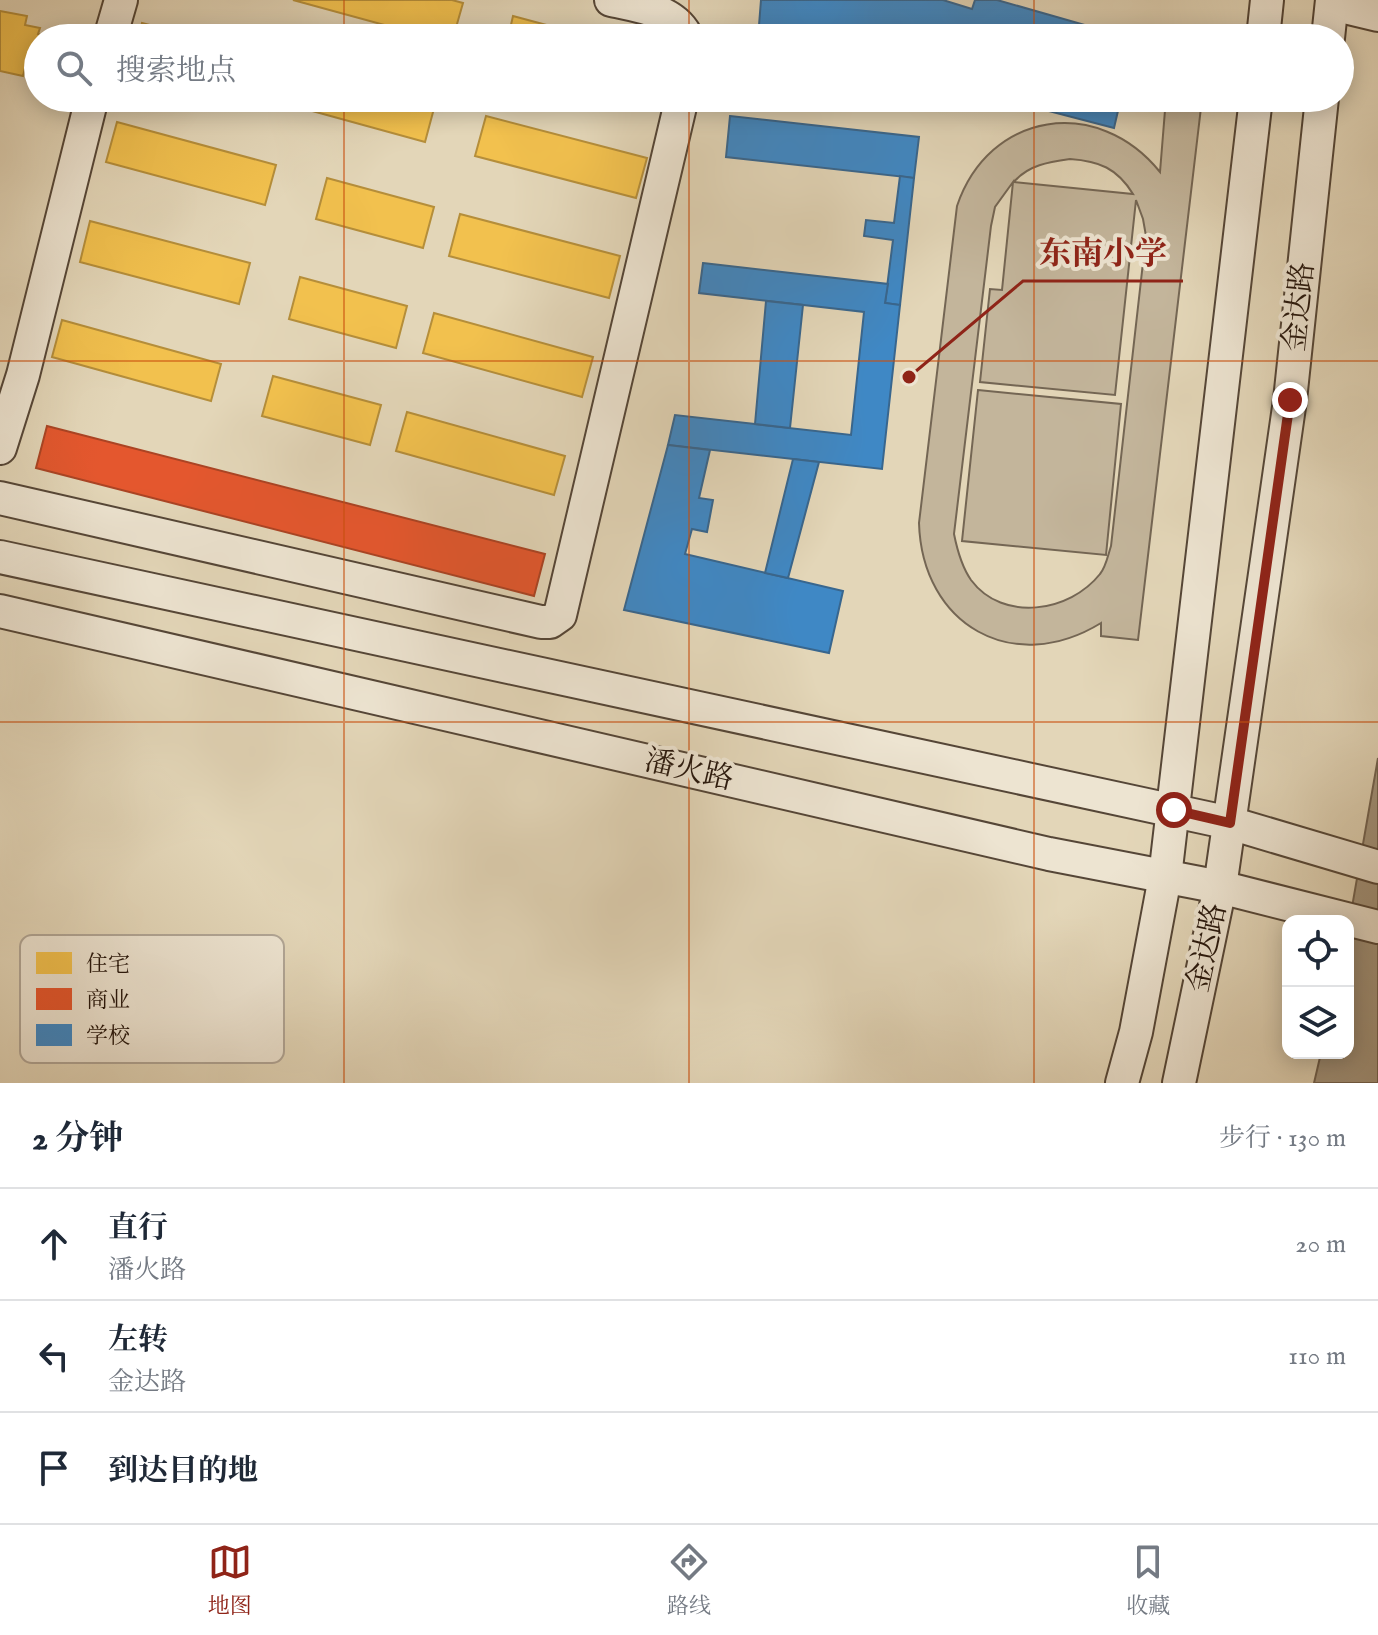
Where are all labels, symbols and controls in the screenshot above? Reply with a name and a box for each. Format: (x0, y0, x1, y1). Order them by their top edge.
search box (24, 24, 1354, 112)
icon: search (52, 46, 96, 90)
text: 搜索地点 (116, 53, 236, 91)
callout: 东南小学 (1023, 225, 1183, 281)
text: 东南小学 (1039, 235, 1167, 276)
street label: 金达路 (1276, 260, 1324, 354)
route end (1272, 382, 1308, 418)
street label: 潘火路 (641, 742, 737, 800)
route start (1156, 792, 1192, 828)
street label: 金达路 (1180, 900, 1236, 996)
map controls (1282, 915, 1354, 1059)
button: locate (1282, 915, 1354, 987)
legend (20, 935, 284, 1063)
text: 住宅 (86, 951, 130, 979)
text: 商业 (86, 987, 130, 1015)
button: layers (1282, 987, 1354, 1059)
text: 学校 (86, 1023, 130, 1051)
text: 2 分钟 (32, 1118, 123, 1161)
text: 步行 · 130 m (1219, 1122, 1346, 1155)
text: 直行 (108, 1210, 168, 1248)
icon: ahead (32, 1222, 76, 1266)
text: 20 m (1295, 1228, 1346, 1261)
text: 潘火路 (108, 1254, 186, 1287)
text: 左转 (108, 1322, 168, 1360)
icon: left (32, 1334, 76, 1378)
text: 110 m (1288, 1340, 1346, 1373)
text: 金达路 (108, 1366, 186, 1399)
icon: arrive (32, 1446, 76, 1490)
text: 到达目的地 (108, 1453, 258, 1491)
tab: 地图 (208, 1540, 252, 1621)
tab: 路线 (667, 1540, 711, 1621)
tab: 收藏 (1126, 1540, 1170, 1621)

